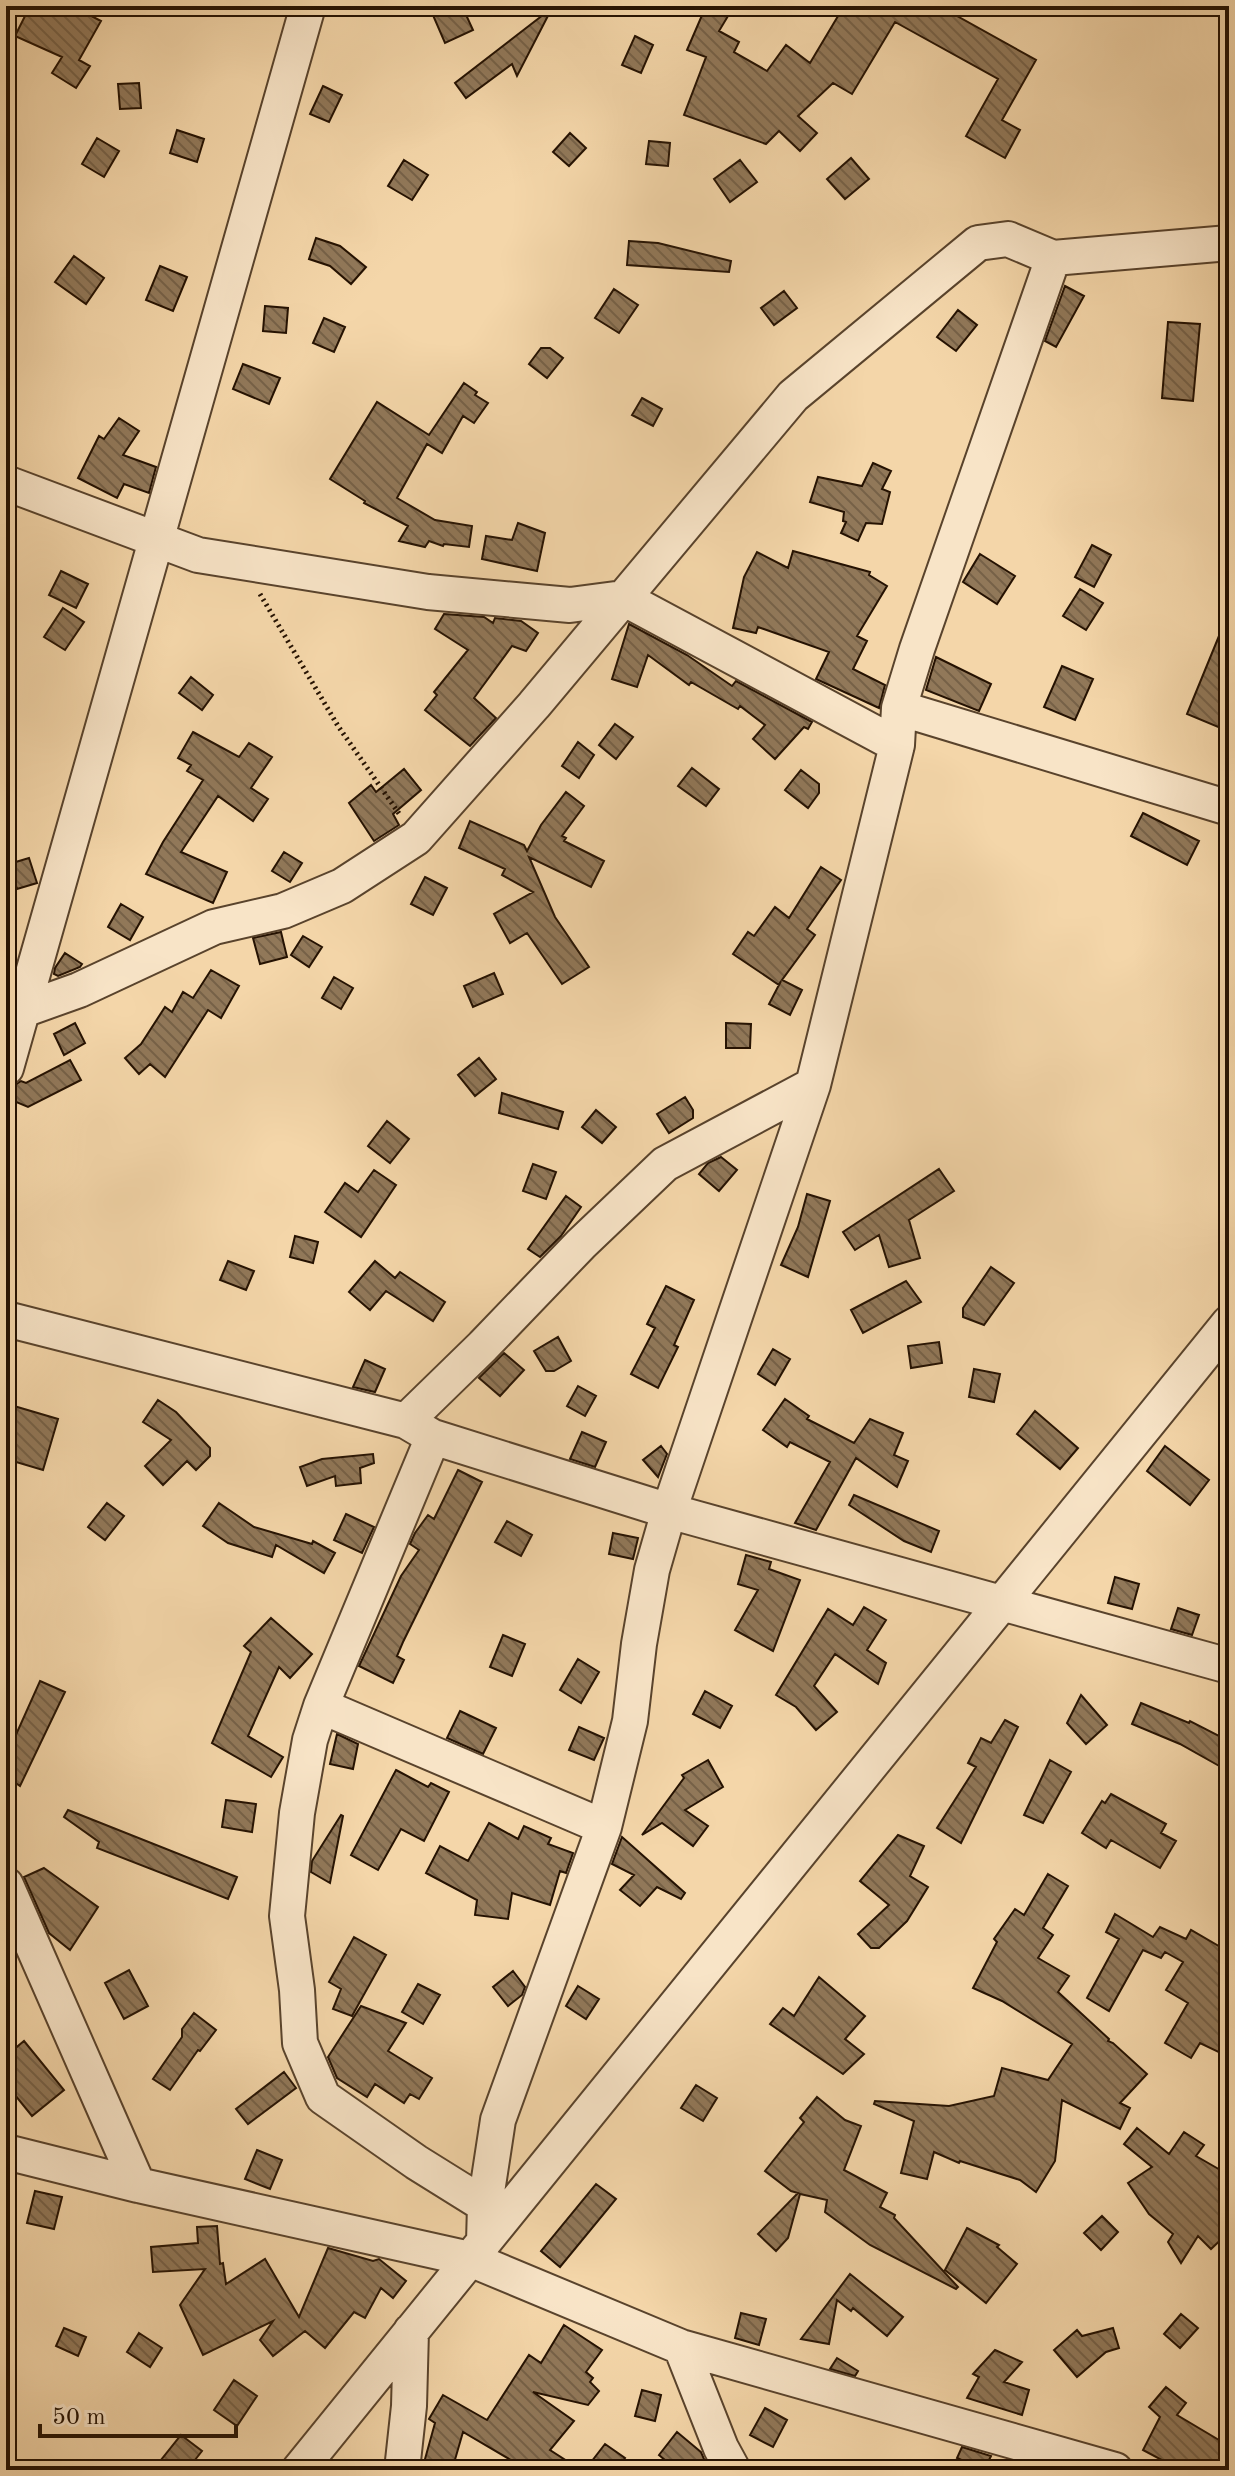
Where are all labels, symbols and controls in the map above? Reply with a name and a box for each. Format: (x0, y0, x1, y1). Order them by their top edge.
scale bar (40, 2388, 236, 2438)
text: 50 m (52, 2406, 106, 2430)

